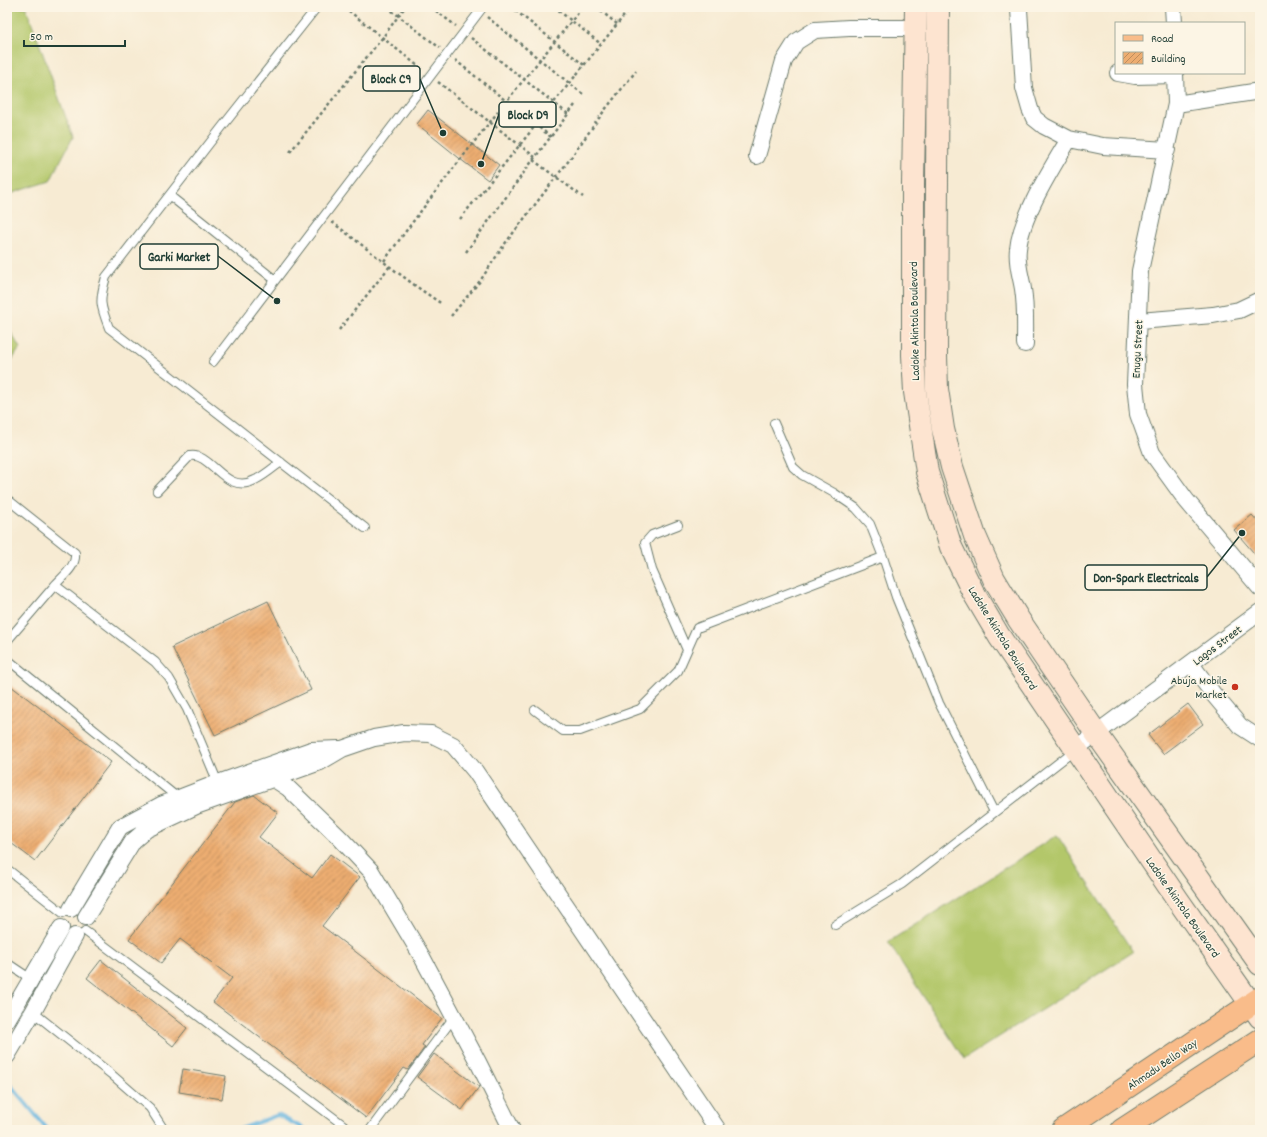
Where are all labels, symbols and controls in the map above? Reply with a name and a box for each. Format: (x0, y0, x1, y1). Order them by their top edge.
scale bar (24, 22, 125, 48)
legend (1115, 22, 1245, 74)
text: 50 m (30, 29, 53, 46)
text: Road (1151, 31, 1173, 48)
text: Building (1151, 51, 1186, 68)
callout: Block C9 (363, 66, 420, 91)
text: Block C9 (371, 71, 412, 90)
callout: Block D9 (499, 102, 556, 127)
text: Block D9 (507, 107, 549, 126)
callout: Garki Market (140, 244, 218, 269)
text: Garki Market (148, 249, 210, 268)
street label: Ladoke Akintola Boulevard (906, 261, 925, 381)
street label: Enugu Street (1128, 319, 1149, 379)
callout: Don-Spark Electricals (1085, 565, 1207, 590)
text: Don-Spark Electricals (1093, 570, 1199, 589)
street label: Ladoke Akintola Boulevard (963, 584, 1041, 694)
street label: Lagos Street (1190, 622, 1247, 670)
place label: Abuja Mobile Market (1171, 673, 1228, 704)
marker: Abuja Mobile Market (1230, 682, 1240, 692)
street label: Ladoke Akintola Boulevard (1140, 854, 1223, 962)
street label: Ahmadu Bello Way (1124, 1035, 1202, 1095)

